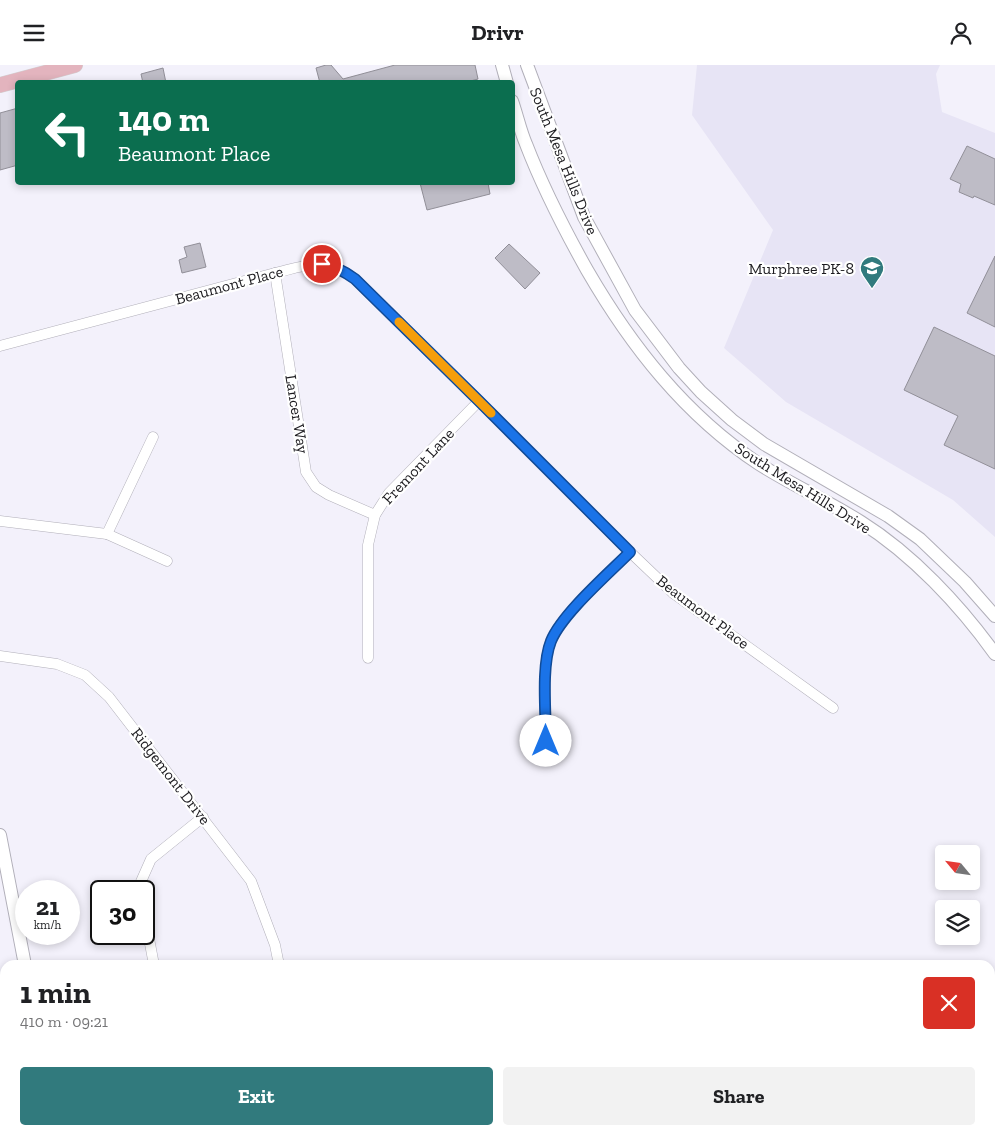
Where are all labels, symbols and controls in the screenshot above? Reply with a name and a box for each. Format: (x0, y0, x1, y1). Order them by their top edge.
icon: menu (20, 19, 48, 47)
text: Drivr (471, 19, 524, 46)
icon: person (947, 19, 975, 47)
street label: South Mesa Hills Drive (526, 85, 602, 237)
text: 140 m (118, 98, 209, 140)
icon: left (35, 100, 100, 165)
text: Beaumont Place (118, 140, 270, 167)
pin (301, 243, 343, 285)
icon: arrive (308, 250, 336, 278)
school or university icon: Murphree PK-8 (859, 255, 885, 289)
place label: Murphree PK-8 (749, 259, 854, 278)
street label: Beaumont Place (173, 261, 285, 309)
street label: Lancer Way (281, 373, 313, 456)
street label: Fremont Lane (378, 424, 458, 508)
street label: South Mesa Hills Drive (731, 438, 875, 538)
street label: Beaumont Place (653, 571, 753, 653)
position arrow (519, 714, 571, 766)
street label: Ridgemont Drive (127, 724, 215, 828)
north arrow (935, 845, 980, 890)
map controls (935, 845, 980, 945)
speed limit sign: 30 (90, 880, 155, 945)
text: 21 (36, 891, 59, 921)
button: layers (935, 900, 980, 945)
text: km/h (34, 918, 61, 932)
text: 1 min (20, 975, 91, 1011)
button: close (923, 977, 975, 1029)
text: 410 m · 09:21 (20, 1012, 108, 1031)
button: Exit (20, 1067, 493, 1125)
button: Share (503, 1067, 975, 1125)

